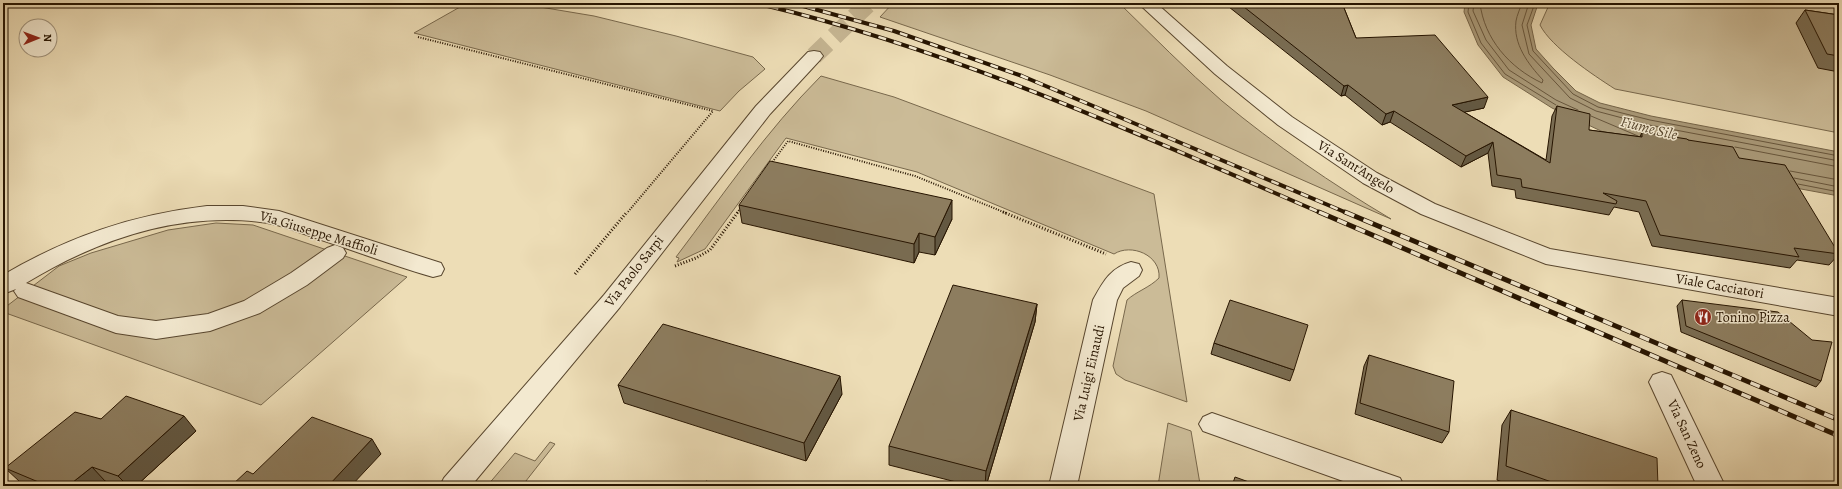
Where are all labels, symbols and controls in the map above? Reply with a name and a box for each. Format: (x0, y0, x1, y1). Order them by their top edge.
north arrow (18, 18, 58, 58)
text: N (40, 34, 55, 42)
water label: Fiume Sile (1619, 111, 1680, 145)
street label: Via Sant'Angelo (1313, 135, 1398, 198)
street label: Via Giuseppe Maffioli (257, 206, 380, 260)
street label: Via Paolo Sarpi (600, 231, 668, 311)
street label: Viale Cacciatori (1673, 269, 1766, 303)
restaurant icon: Tonino Pizza (1693, 307, 1713, 327)
place label: Tonino Pizza (1716, 308, 1790, 327)
street label: Via Luigi Einaudi (1068, 323, 1109, 424)
street label: Via San Zeno (1662, 396, 1711, 472)

